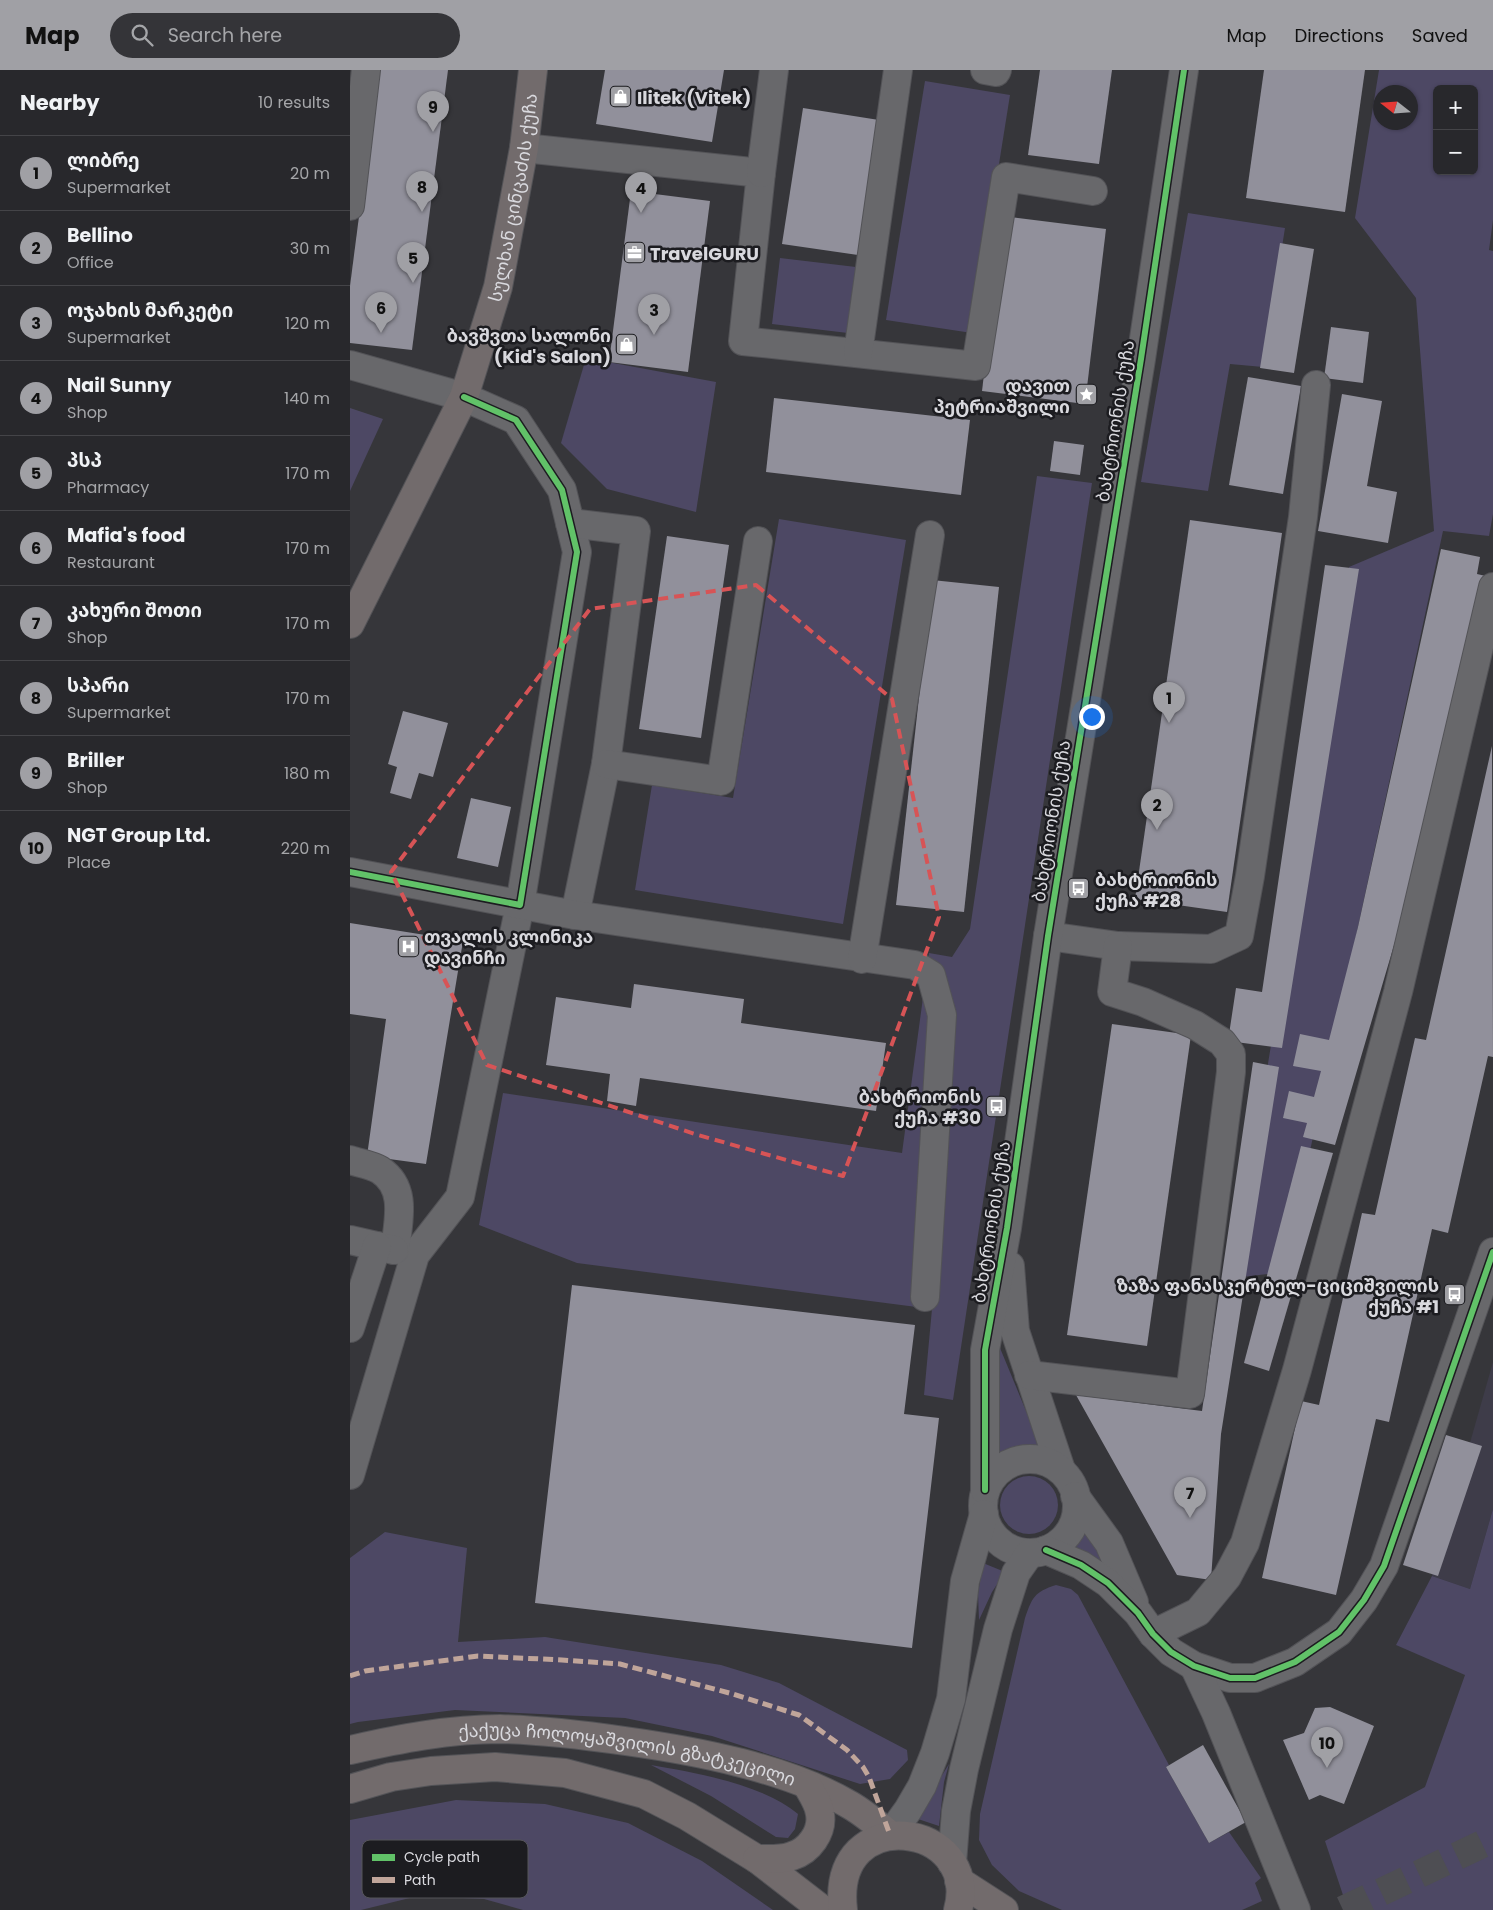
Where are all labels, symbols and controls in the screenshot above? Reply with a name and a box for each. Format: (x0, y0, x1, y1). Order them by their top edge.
search box (110, 13, 460, 58)
text: Map (25, 19, 80, 52)
icon: search (128, 21, 156, 49)
text: Search here (168, 22, 282, 49)
text: Map (1227, 23, 1266, 48)
text: Directions (1294, 23, 1384, 48)
text: Saved (1412, 23, 1468, 48)
shop icon: Ilitek (Vitek) (609, 85, 633, 109)
place label: Ilitek (Vitek) (637, 85, 751, 110)
north arrow (1373, 85, 1418, 130)
map controls (1433, 85, 1478, 175)
button: + (1433, 85, 1478, 130)
text: Nearby (20, 88, 100, 117)
text: 10 results (258, 91, 330, 114)
pin: 9 (417, 91, 449, 132)
street label: სულხან ცინცაძის ქუჩა (482, 92, 543, 305)
button: − (1433, 130, 1478, 175)
text: ლიბრე (67, 147, 140, 174)
text: 1 (33, 162, 39, 185)
text: 20 m (290, 162, 330, 185)
pin: 8 (406, 171, 438, 212)
pin: 4 (625, 172, 657, 213)
text: Supermarket (67, 176, 171, 199)
text: Bellino (67, 222, 133, 249)
text: 2 (31, 237, 41, 260)
text: 30 m (290, 237, 330, 260)
office icon: TravelGURU (622, 241, 646, 265)
place label: TravelGURU (650, 241, 759, 266)
pin: 5 (397, 242, 429, 283)
text: Office (67, 251, 114, 274)
pin: 6 (365, 292, 397, 333)
pin: 3 (638, 294, 670, 335)
text: ოჯახის მარკეტი (67, 297, 233, 324)
text: 3 (31, 312, 41, 335)
text: 120 m (285, 312, 330, 335)
place label: ბავშვთა სალონი (Kid's Salon) (447, 323, 611, 369)
text: Supermarket (67, 326, 171, 349)
shop icon: ბავშვთა სალონი (Kid's Salon) (615, 333, 639, 357)
street label: ბახტრიონის ქუჩა (1090, 338, 1140, 504)
text: Nail Sunny (67, 372, 172, 399)
place label: დავით პეტრიაშვილი (934, 373, 1070, 419)
place icon: დავით პეტრიაშვილი (1074, 383, 1098, 407)
text: 4 (31, 387, 41, 410)
text: 140 m (284, 387, 330, 410)
text: Shop (67, 401, 108, 424)
text: პსპ (67, 447, 102, 474)
text: 5 (31, 462, 41, 485)
text: 170 m (285, 462, 330, 485)
text: Pharmacy (67, 476, 149, 499)
text: Mafia's food (67, 522, 185, 549)
text: 6 (31, 537, 41, 560)
text: 170 m (285, 537, 330, 560)
text: Restaurant (67, 551, 155, 574)
text: კახური შოთი (67, 597, 202, 624)
text: 7 (32, 612, 40, 635)
text: 170 m (285, 612, 330, 635)
text: Shop (67, 626, 108, 649)
text: სპარი (67, 672, 129, 699)
pin: 1 (1153, 682, 1185, 723)
text: 8 (31, 687, 41, 710)
text: 170 m (285, 687, 330, 710)
text: Supermarket (67, 701, 171, 724)
your location (1079, 704, 1105, 730)
street label: ბახტრიონის ქუჩა (1026, 738, 1076, 904)
text: Briller (67, 747, 124, 774)
text: 9 (31, 762, 41, 785)
text: 180 m (284, 762, 330, 785)
text: Shop (67, 776, 108, 799)
pin: 2 (1141, 789, 1173, 830)
text: NGT Group Ltd. (67, 822, 211, 849)
text: 10 (28, 837, 44, 860)
text: 220 m (281, 837, 330, 860)
text: Place (67, 851, 111, 874)
place label: ბახტრიონის ქუჩა #28 (1095, 867, 1217, 913)
bus stop icon: ბახტრიონის ქუჩა #28 (1067, 877, 1091, 901)
place label: თვალის კლინიკა დავინჩი (424, 924, 593, 970)
hospital icon: თვალის კლინიკა დავინჩი (396, 934, 420, 958)
place label: ბახტრიონის ქუჩა #30 (859, 1084, 981, 1130)
bus stop icon: ბახტრიონის ქუჩა #30 (985, 1094, 1009, 1118)
street label: ბახტრიონის ქუჩა (966, 1139, 1016, 1305)
place label: ზაზა ფანასკერტელ-ციციშვილის ქუჩა #1 (1116, 1273, 1439, 1319)
bus stop icon: ზაზა ფანასკერტელ-ციციშვილის ქუჩა #1 (1443, 1283, 1467, 1307)
pin: 7 (1174, 1477, 1206, 1518)
street label: ქაქუცა ჩოლოყაშვილის გზატკეცილი (457, 1716, 799, 1791)
pin: 10 (1311, 1727, 1343, 1768)
legend (362, 1840, 528, 1898)
text: Cycle path (404, 1847, 480, 1867)
text: Path (404, 1870, 436, 1890)

